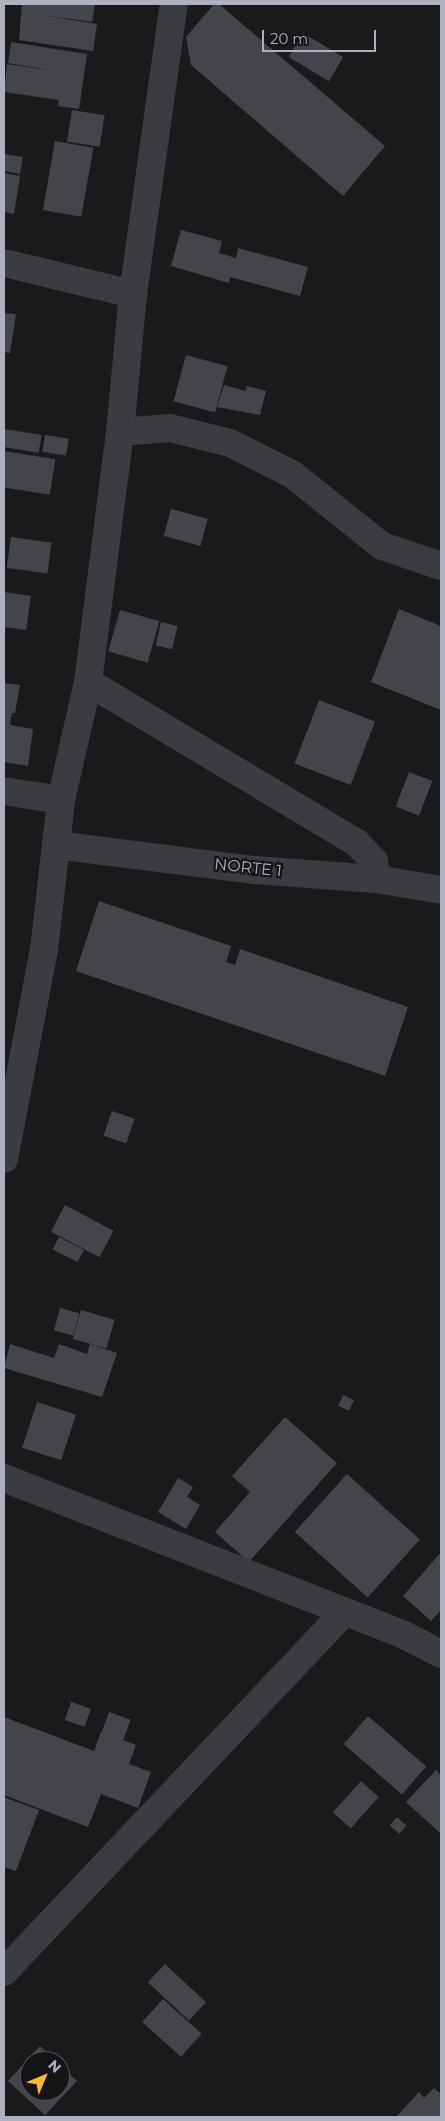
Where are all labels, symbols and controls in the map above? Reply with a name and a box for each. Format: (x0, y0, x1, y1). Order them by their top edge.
scale bar (265, 20, 379, 52)
text: 20 m (270, 29, 308, 48)
street label: NORTE 1 (213, 855, 283, 881)
north arrow (20, 2051, 70, 2101)
text: N (45, 2056, 65, 2076)

